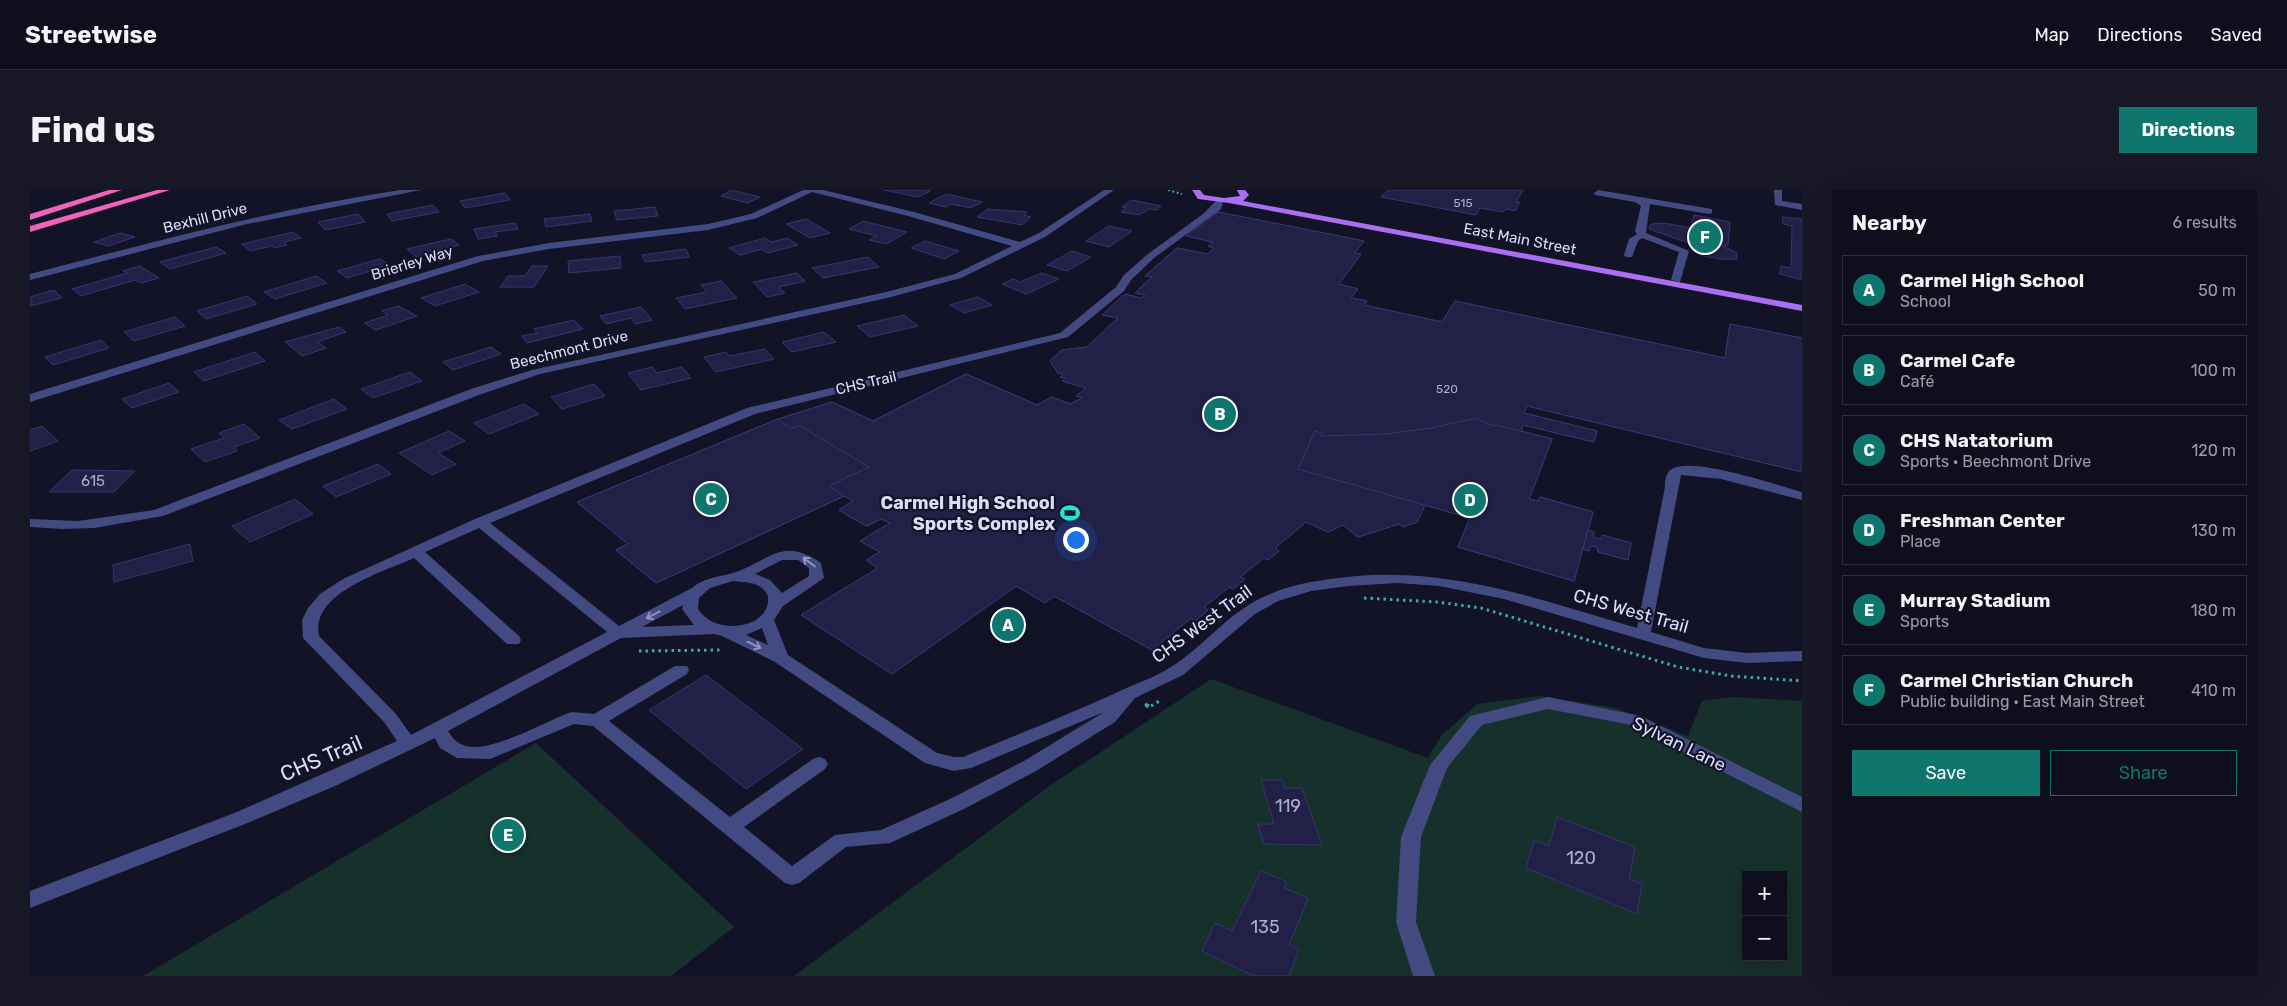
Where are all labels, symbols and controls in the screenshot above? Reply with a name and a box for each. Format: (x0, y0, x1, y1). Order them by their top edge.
text: Streetwise (25, 21, 157, 49)
text: Map (2034, 24, 2069, 46)
text: Directions (2097, 24, 2183, 46)
text: Saved (2211, 24, 2262, 46)
button: Directions (2119, 107, 2257, 153)
text: Find us (30, 109, 155, 151)
house number: 515 (1453, 196, 1473, 210)
street label: Bexhill Drive (161, 199, 249, 237)
text: Nearby (1852, 210, 1927, 235)
text: 6 results (2172, 213, 2237, 232)
pin: F (1689, 218, 1721, 256)
street label: East Main Street (1462, 219, 1578, 259)
street label: Brierley Way (369, 242, 455, 284)
text: Carmel High School (1900, 269, 2084, 292)
text: A (1863, 281, 1875, 300)
text: 50 m (2198, 281, 2236, 300)
text: School (1900, 292, 1951, 311)
street label: Beechmont Drive (508, 327, 630, 373)
text: Carmel Cafe (1900, 349, 2015, 372)
text: B (1863, 361, 1875, 380)
text: 100 m (2191, 361, 2236, 380)
street label: CHS Trail (834, 367, 898, 399)
text: Café (1900, 372, 1934, 391)
house number: 520 (1436, 382, 1458, 396)
pin: B (1204, 395, 1236, 433)
text: CHS Natatorium (1900, 429, 2053, 452)
text: C (1863, 441, 1875, 460)
text: 120 m (2191, 441, 2236, 460)
text: Sports · Beechmont Drive (1900, 452, 2091, 471)
house number: 615 (81, 472, 105, 490)
pin: C (695, 480, 727, 518)
pin: D (1454, 481, 1486, 519)
place label: Carmel High School Sports Complex (881, 492, 1055, 535)
sports icon: Carmel High School Sports Complex (1059, 502, 1081, 524)
text: Freshman Center (1900, 509, 2065, 532)
text: D (1863, 521, 1875, 540)
text: 130 m (2191, 521, 2236, 540)
your location (1063, 527, 1089, 553)
text: Place (1900, 532, 1941, 551)
one-way arrow (802, 557, 816, 567)
street label: CHS West Trail (1147, 580, 1257, 668)
street label: CHS West Trail (1571, 584, 1691, 638)
text: Murray Stadium (1900, 589, 2050, 612)
text: E (1864, 601, 1874, 620)
text: 180 m (2191, 601, 2236, 620)
pin: A (992, 606, 1024, 644)
one-way arrow (646, 611, 661, 620)
text: Sports (1900, 612, 1949, 631)
one-way arrow (746, 641, 761, 650)
text: Carmel Christian Church (1900, 669, 2133, 692)
text: F (1864, 681, 1874, 700)
text: 410 m (2191, 681, 2236, 700)
text: Public building · East Main Street (1900, 692, 2145, 711)
street label: Sylvan Lane (1629, 712, 1729, 776)
street label: CHS Trail (276, 730, 366, 786)
button: Save (1852, 750, 2040, 796)
button: Share (2050, 750, 2237, 796)
house number: 119 (1275, 795, 1301, 817)
pin: E (492, 816, 524, 854)
house number: 120 (1566, 847, 1596, 869)
map controls (1742, 871, 1787, 961)
button: + (1742, 871, 1787, 916)
house number: 135 (1250, 916, 1280, 938)
button: − (1742, 916, 1787, 961)

